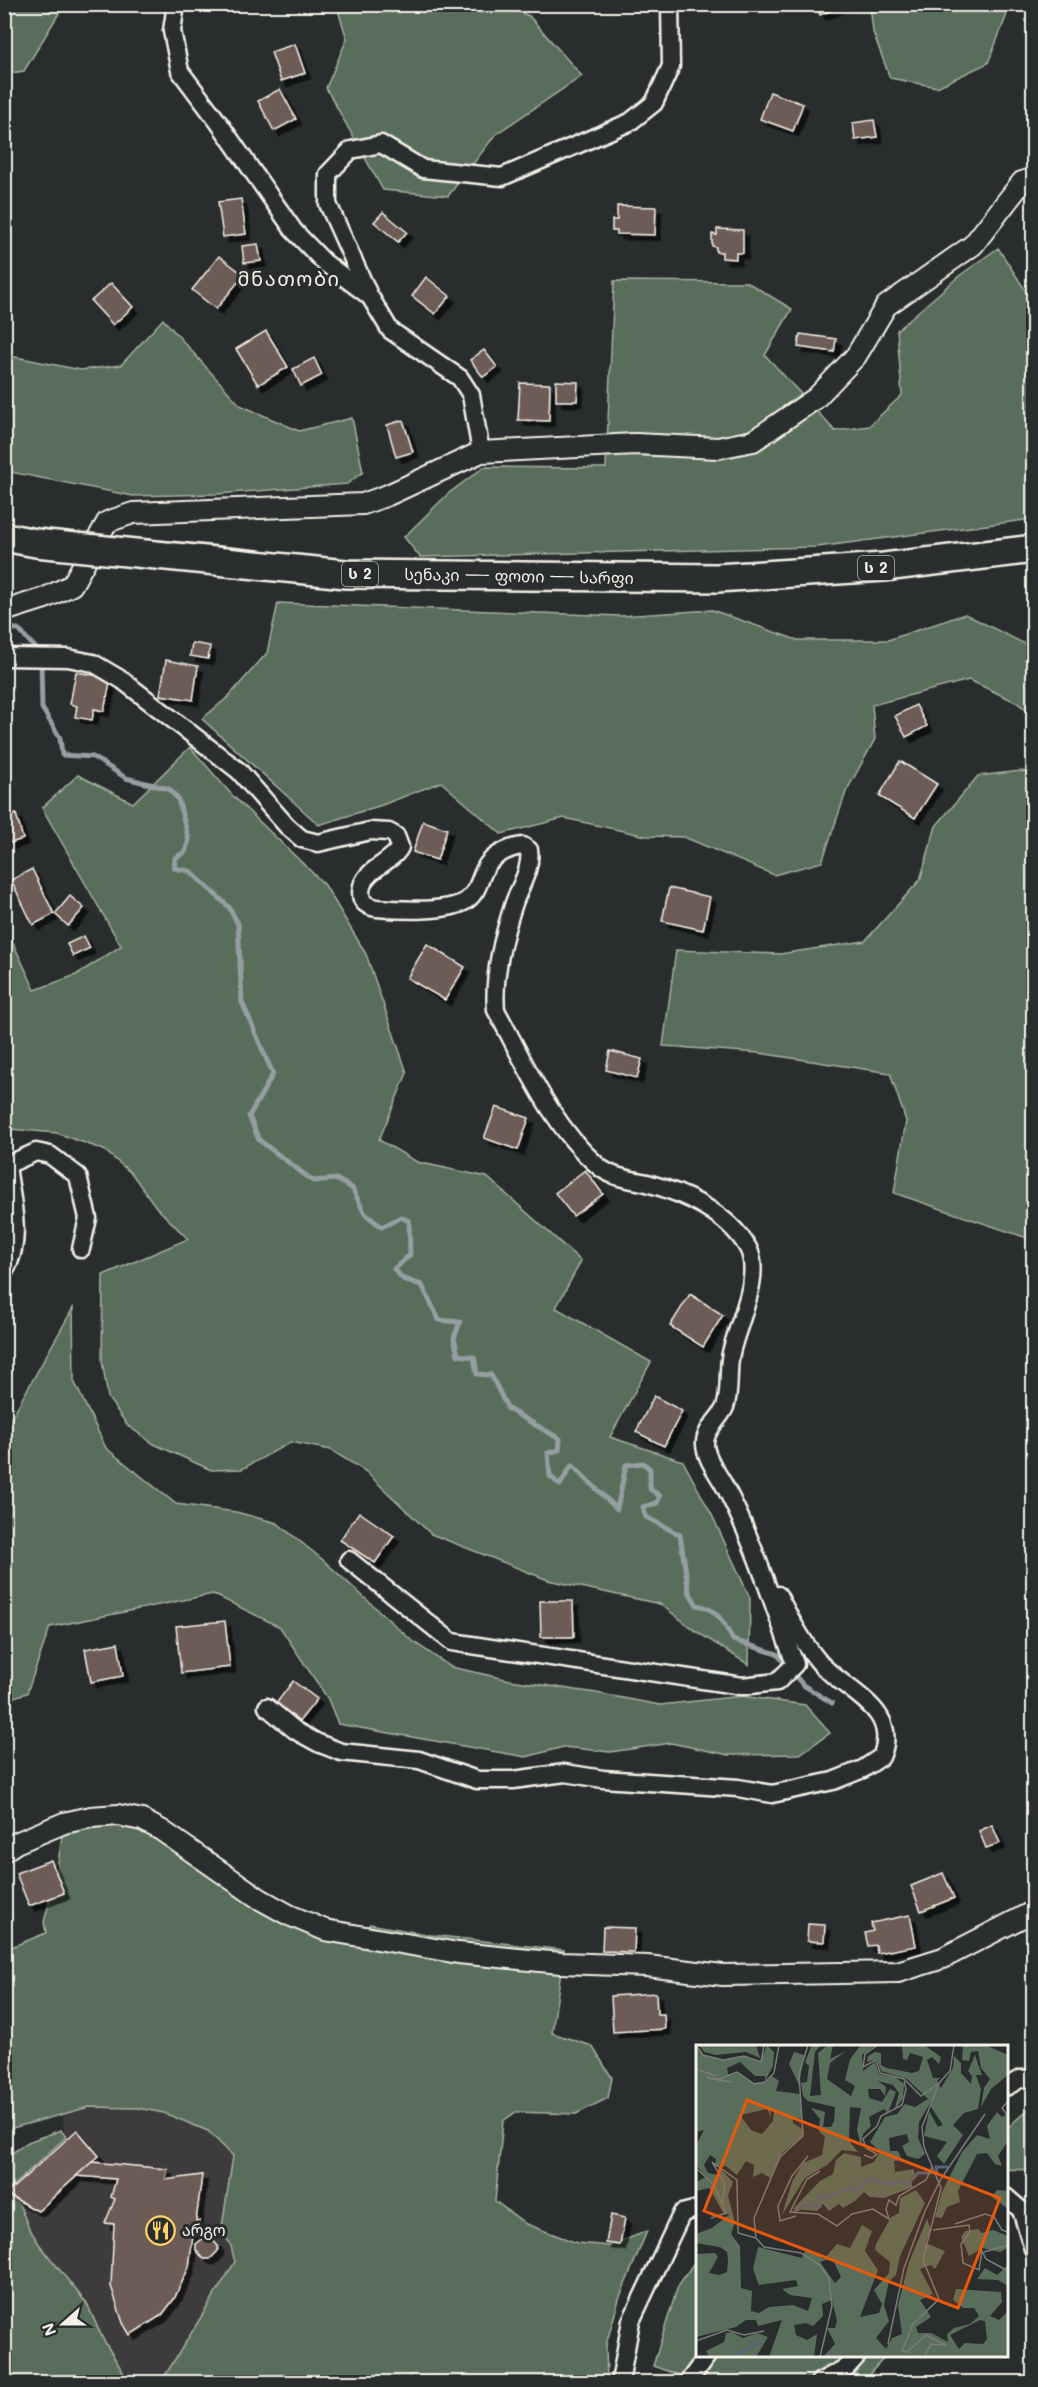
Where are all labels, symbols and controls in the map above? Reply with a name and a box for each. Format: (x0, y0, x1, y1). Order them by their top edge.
district label: მნათობი (238, 265, 340, 291)
road number: ს 2 (858, 556, 894, 580)
road number: ს 2 (342, 562, 378, 586)
street label: სენაკი — ფოთი — სარფი (404, 563, 634, 588)
inset map (696, 2045, 1008, 2357)
restaurant icon: არგო (145, 2214, 177, 2246)
place label: არგო (182, 2219, 226, 2240)
north arrow (33, 2294, 93, 2354)
text: N (37, 2320, 61, 2339)

